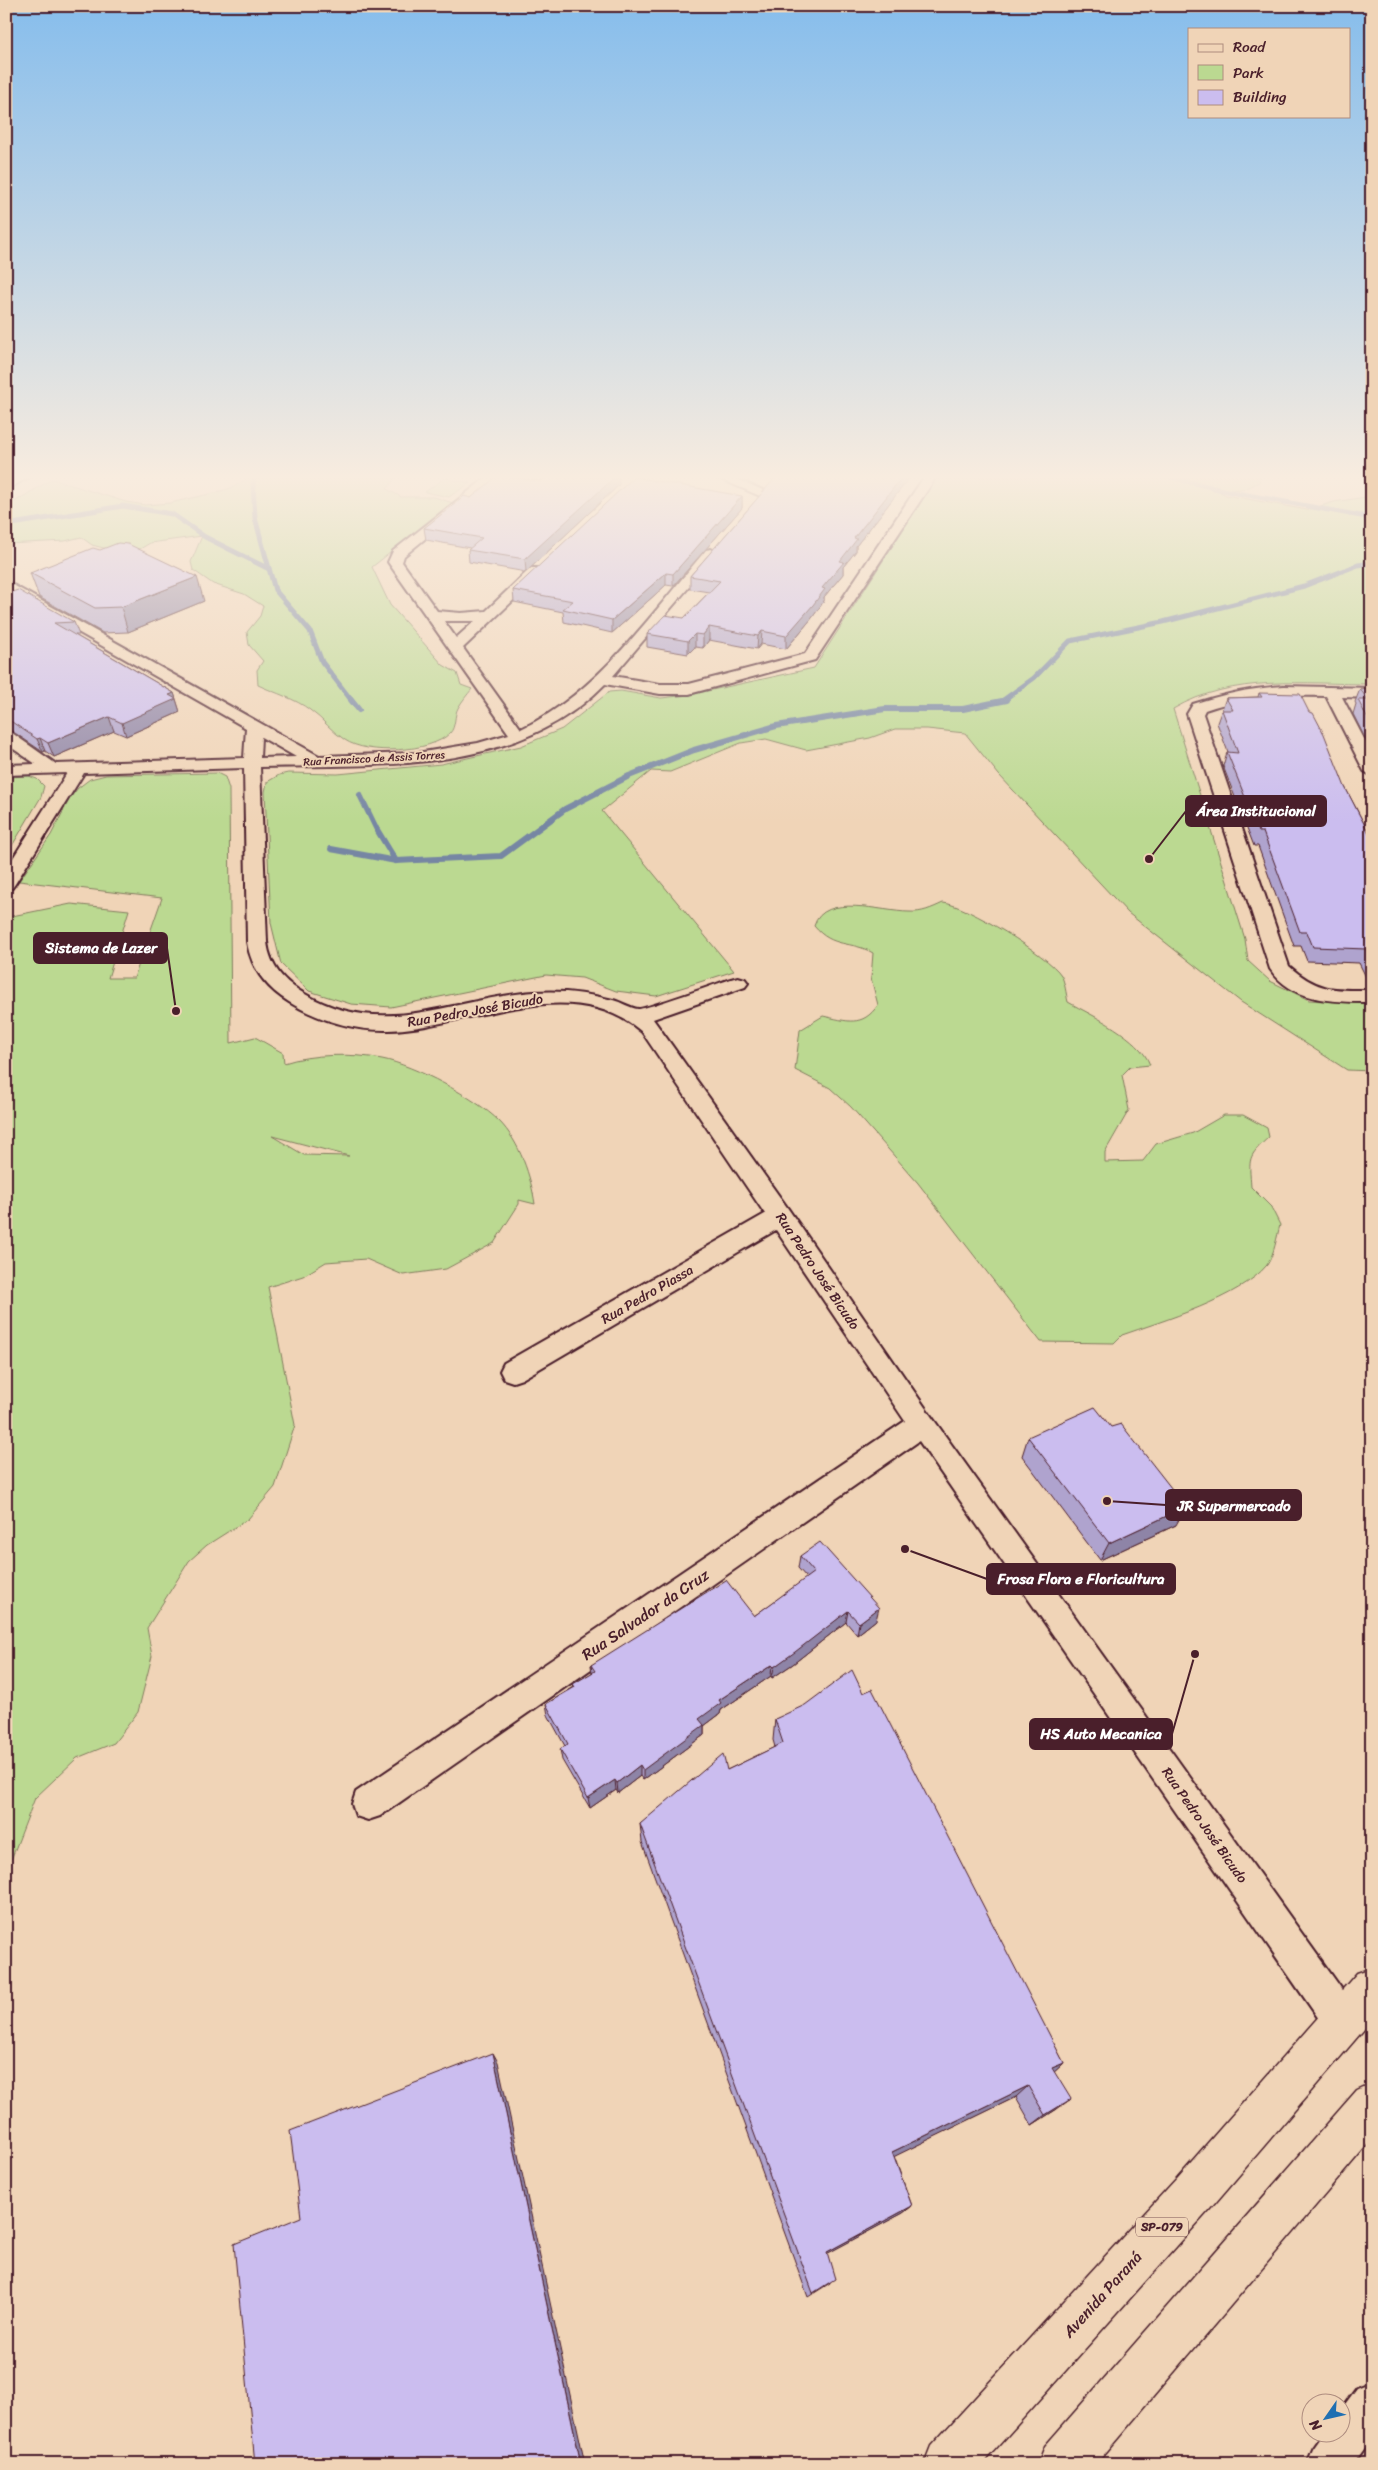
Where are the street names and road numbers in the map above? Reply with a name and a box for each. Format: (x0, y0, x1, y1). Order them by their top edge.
street label: Rua Francisco de Assis Torres (303, 745, 446, 772)
street label: Rua Pedro José Bicudo (405, 986, 545, 1035)
street label: Rua Pedro José Bicudo (769, 1207, 866, 1335)
street label: Rua Pedro Piassa (596, 1258, 698, 1331)
street label: Rua Salvador da Cruz (575, 1560, 716, 1668)
street label: Rua Pedro José Bicudo (1155, 1762, 1254, 1889)
road number: SP-079 (1136, 2218, 1188, 2236)
street label: Avenida Paraná (1055, 2244, 1150, 2345)

